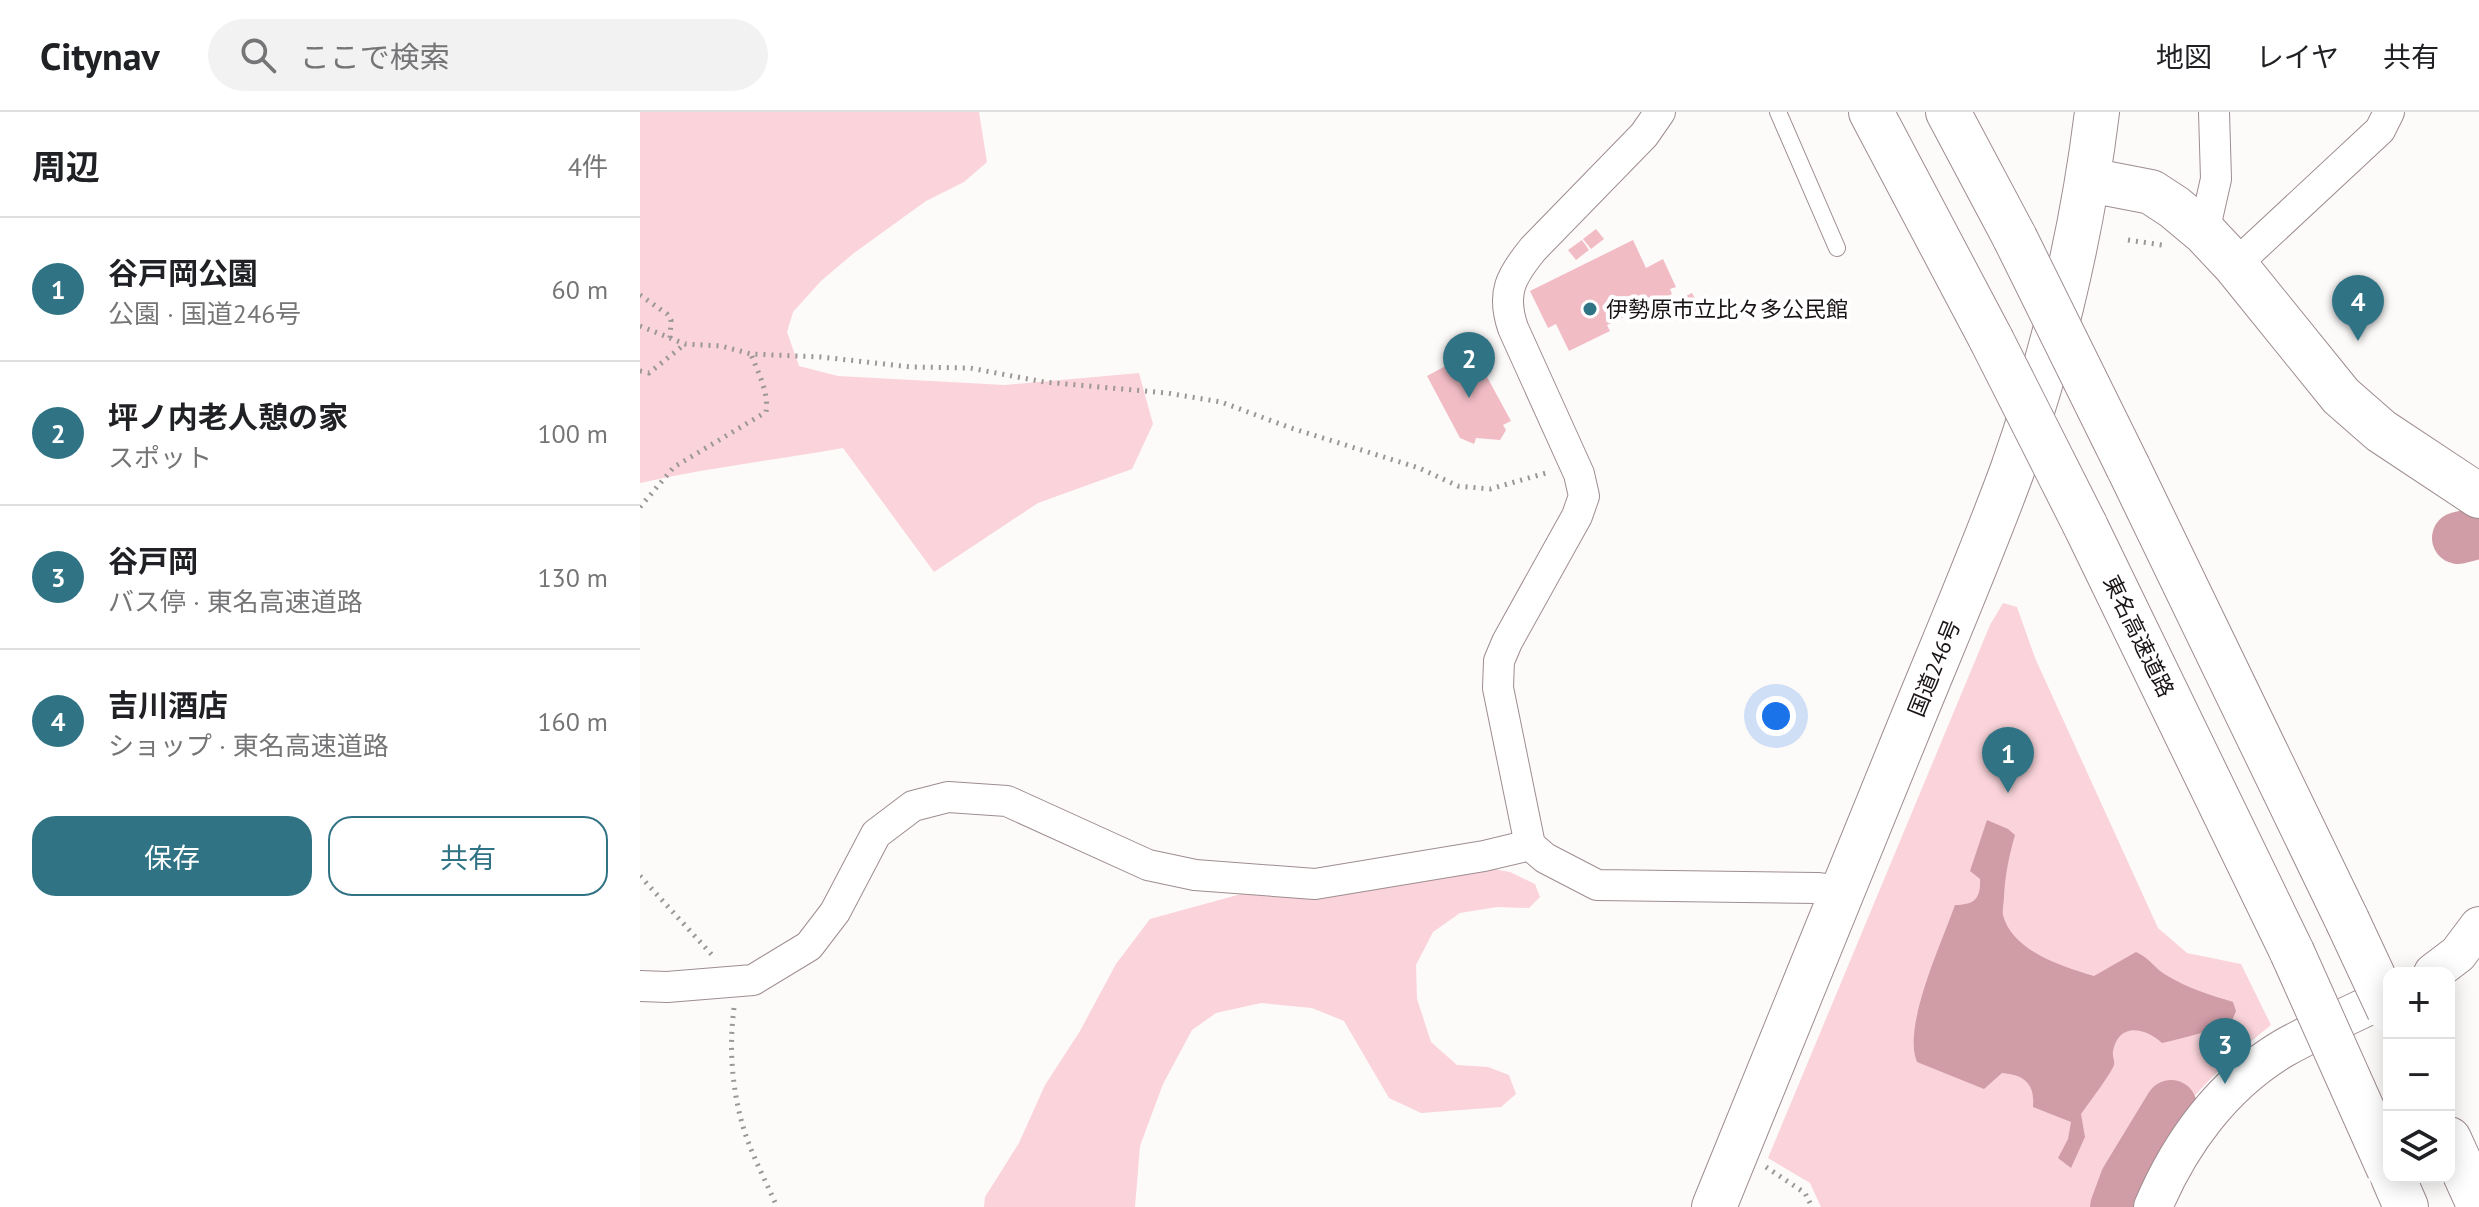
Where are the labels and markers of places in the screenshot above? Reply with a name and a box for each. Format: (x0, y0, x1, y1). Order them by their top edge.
pin: 4 (2332, 275, 2384, 341)
place label: 伊勢原市立比々多公民館 (1606, 295, 1848, 323)
marker: 伊勢原市立比々多公民館 (1581, 300, 1599, 318)
pin: 2 (1443, 332, 1495, 398)
pin: 1 (1982, 727, 2034, 793)
pin: 3 (2199, 1018, 2251, 1084)

